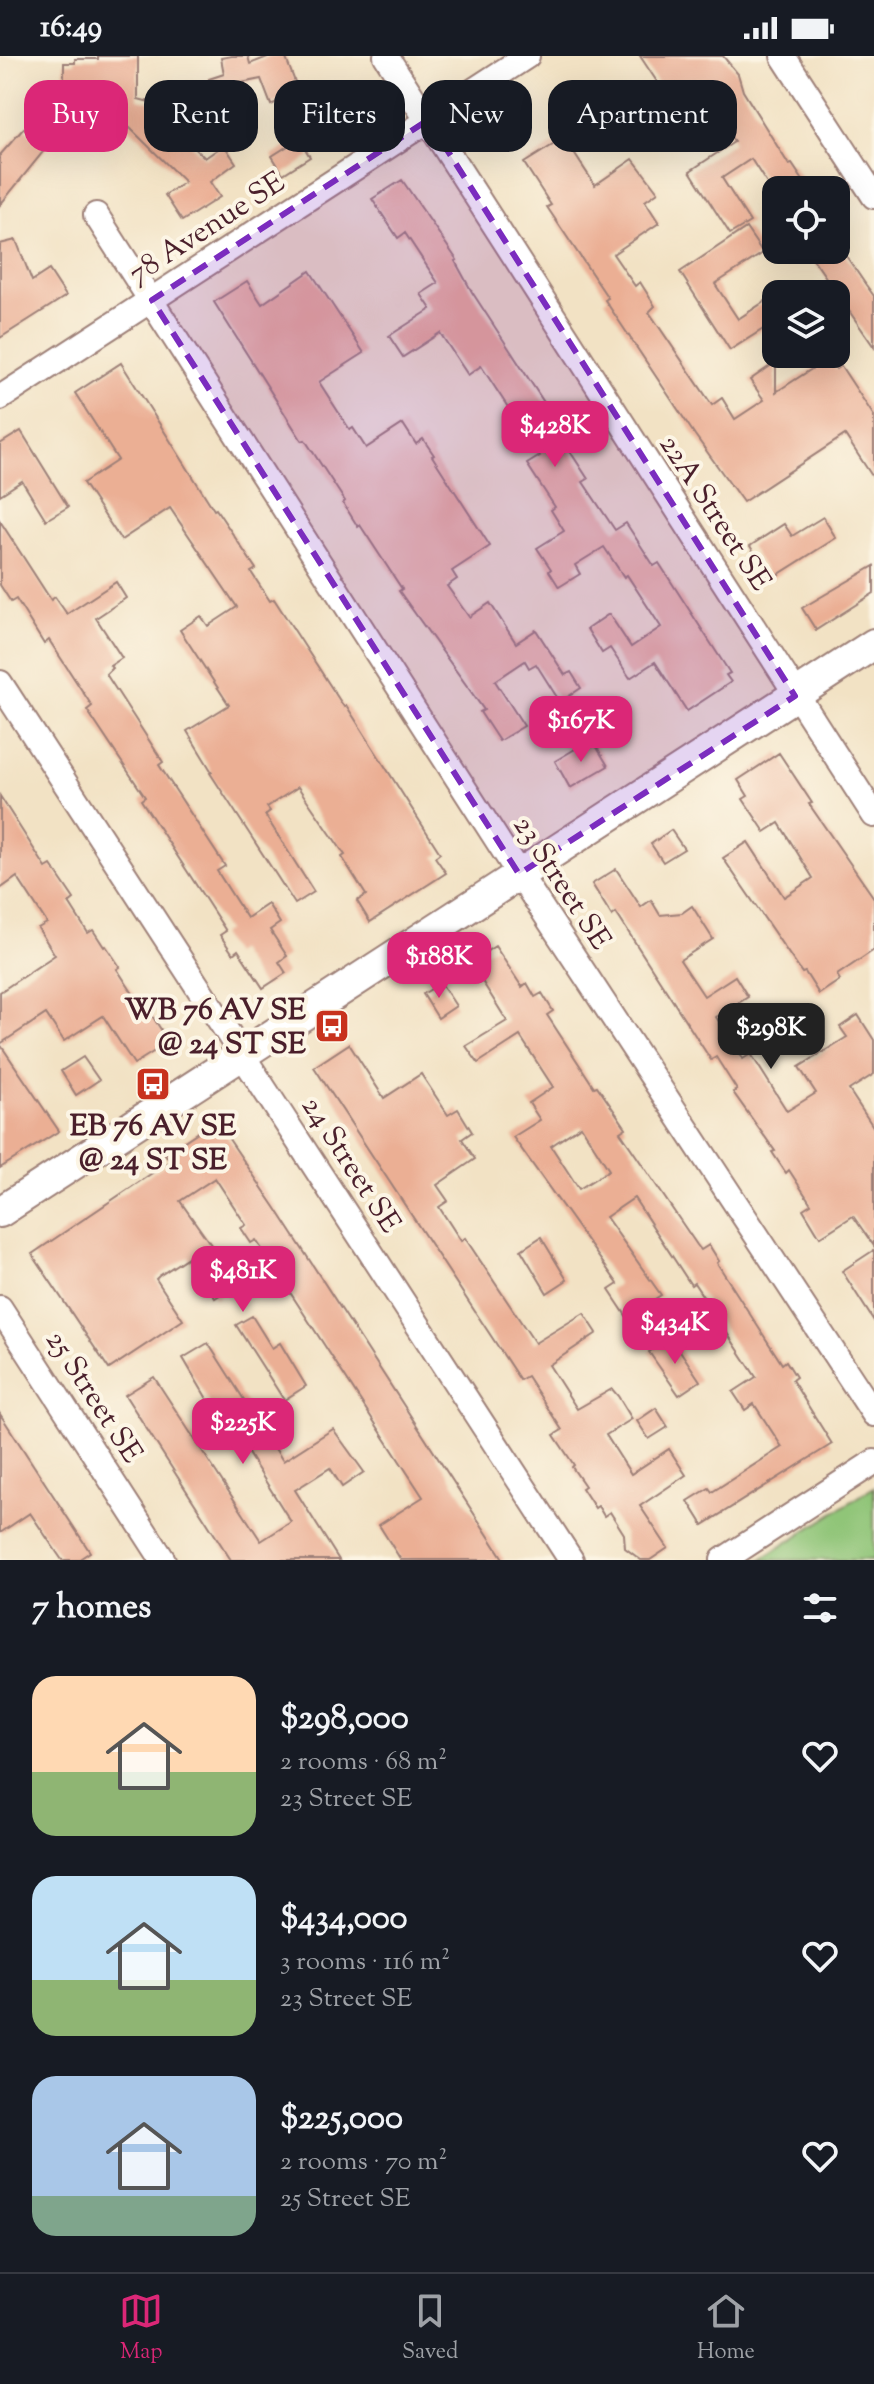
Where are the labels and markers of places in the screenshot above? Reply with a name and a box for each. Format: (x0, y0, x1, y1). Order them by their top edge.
pin: $428K (499, 401, 611, 469)
pin: $167K (525, 696, 637, 764)
pin: $188K (383, 932, 495, 1000)
place label: WB 76 AV SE @ 24 ST SE (124, 990, 307, 1067)
pin: $298K (715, 1003, 827, 1071)
bus stop icon: WB 76 AV SE @ 24 ST SE (313, 1007, 351, 1045)
bus stop icon: EB 76 AV SE @ 24 ST SE (134, 1065, 172, 1103)
place label: EB 76 AV SE @ 24 ST SE (70, 1106, 237, 1183)
pin: $481K (187, 1246, 299, 1314)
pin: $434K (619, 1298, 731, 1366)
pin: $225K (187, 1398, 299, 1466)

